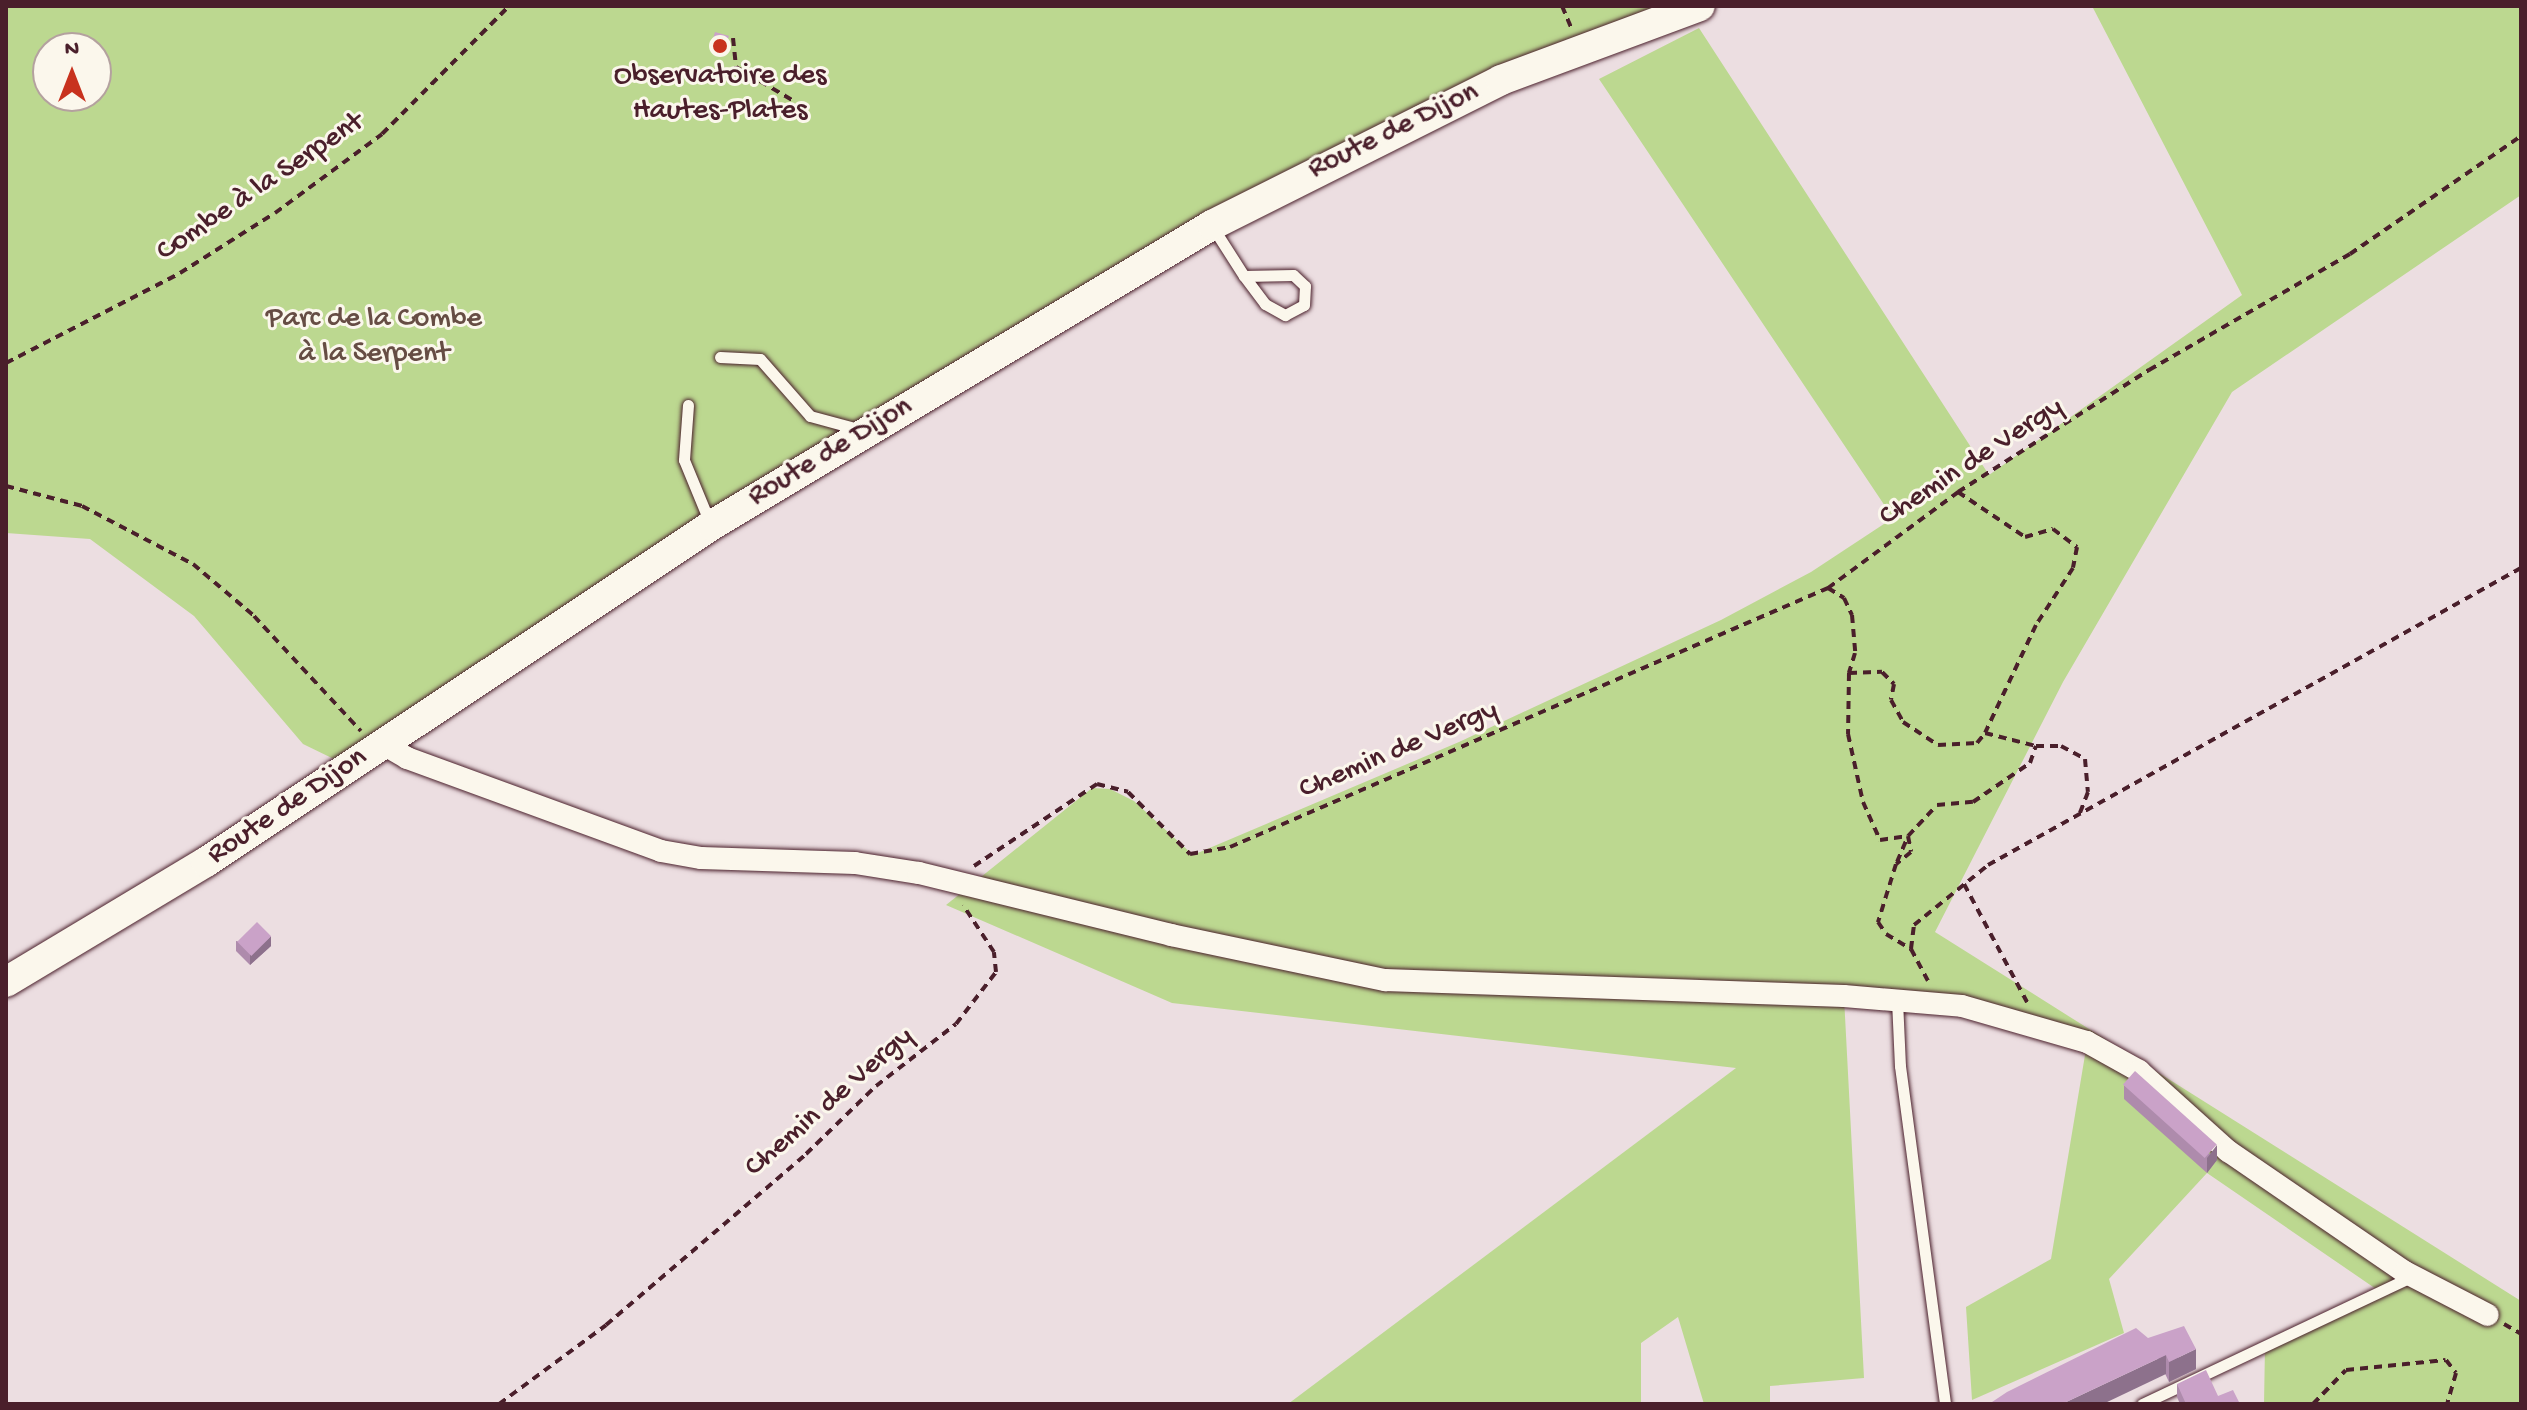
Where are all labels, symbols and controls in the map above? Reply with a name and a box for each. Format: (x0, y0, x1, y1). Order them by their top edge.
north arrow (32, 32, 112, 112)
text: N (65, 37, 79, 63)
marker: Observatoire des Hautes-Plates (711, 37, 729, 55)
place label: Observatoire des Hautes-Plates (614, 59, 826, 130)
street label: Route de Dijon (1303, 75, 1485, 189)
street label: Combe à la Serpent (150, 105, 372, 271)
park label: Parc de la Combe à la Serpent (266, 302, 482, 372)
street label: Route de Dijon (742, 390, 920, 516)
street label: Chemin de Vergy (1873, 390, 2071, 536)
street label: Chemin de Vergy (1294, 693, 1504, 809)
street label: Route de Dijon (201, 740, 375, 874)
street label: Chemin de Vergy (738, 1020, 922, 1186)

